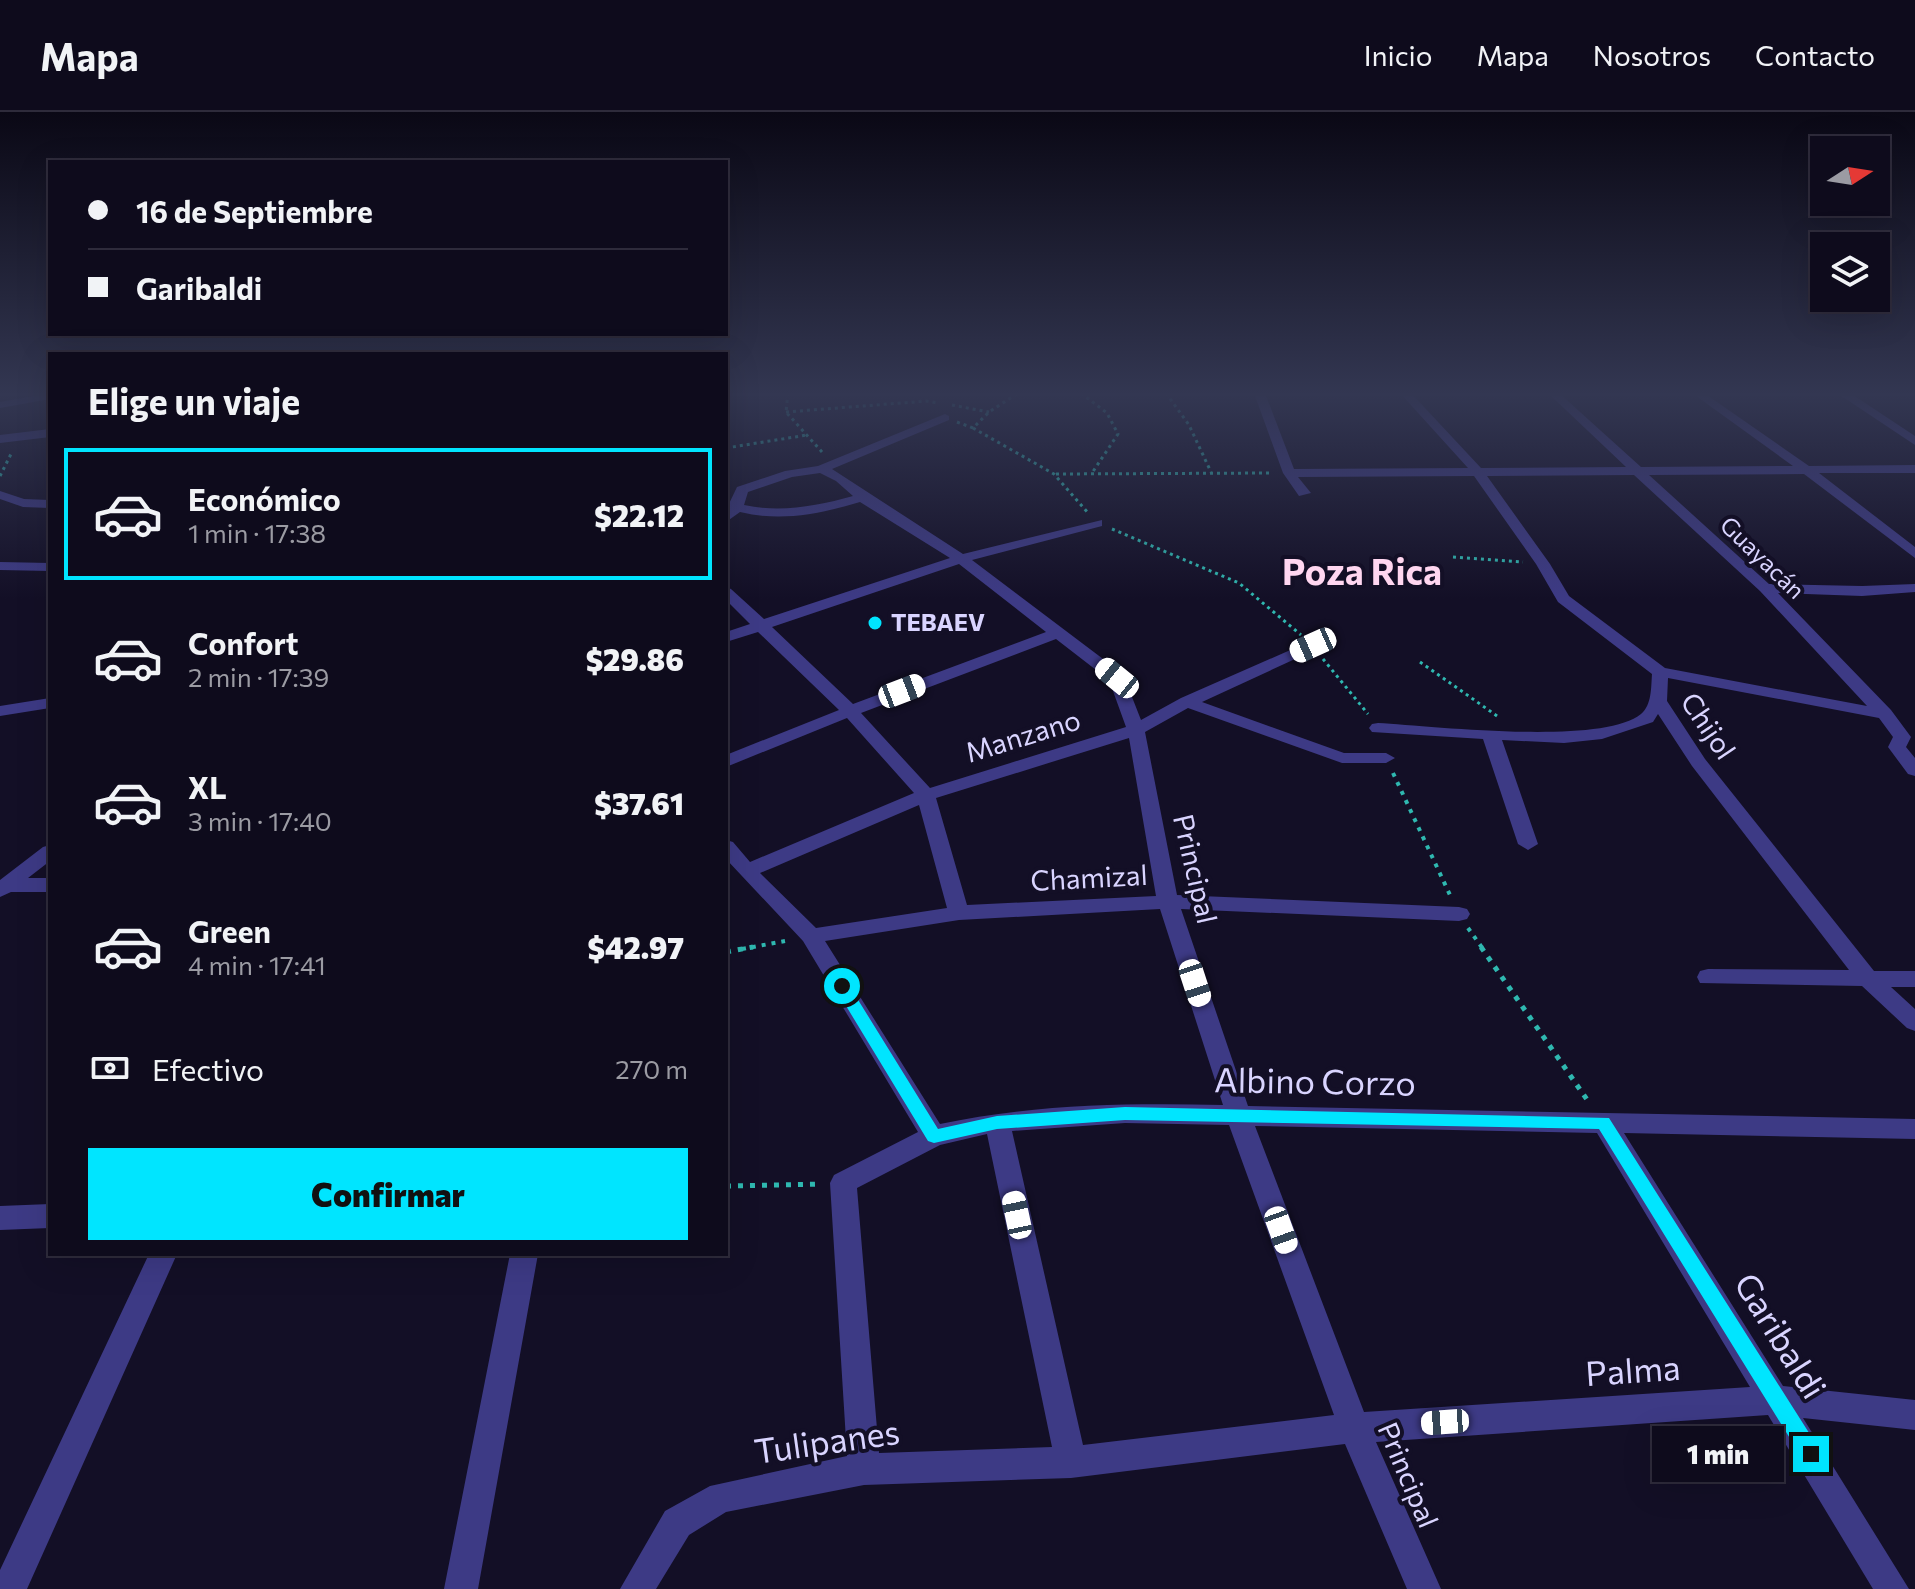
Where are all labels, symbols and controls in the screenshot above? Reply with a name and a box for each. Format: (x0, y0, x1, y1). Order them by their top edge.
text: Mapa (40, 32, 139, 79)
text: Inicio (1364, 38, 1432, 72)
text: Mapa (1476, 38, 1549, 72)
text: Nosotros (1593, 38, 1711, 72)
text: Contacto (1755, 38, 1875, 72)
north arrow (1810, 136, 1890, 216)
map controls (1810, 136, 1890, 312)
text: 16 de Septiembre (136, 192, 373, 229)
button: layers (1810, 232, 1890, 312)
text: Garibaldi (136, 269, 262, 306)
text: Elige un viaje (88, 378, 300, 422)
icon: car (92, 478, 164, 550)
text: Económico (188, 480, 341, 517)
text: $22.12 (594, 496, 684, 533)
street label: Guayacán (1715, 510, 1811, 604)
text: 1 min · 17:38 (188, 517, 326, 548)
district label: Poza Rica (1282, 548, 1442, 592)
place label: TEBAEV (891, 607, 985, 636)
marker: TEBAEV (866, 614, 884, 632)
icon: car (92, 622, 164, 694)
text: Confort (188, 624, 299, 661)
car (1286, 624, 1340, 666)
text: $29.86 (586, 640, 684, 677)
car (1091, 654, 1143, 702)
text: 2 min · 17:39 (188, 661, 329, 692)
car (875, 671, 929, 711)
street label: Chijol (1674, 686, 1743, 765)
street label: Manzano (961, 701, 1084, 769)
icon: car (92, 766, 164, 838)
text: XL (188, 768, 227, 805)
text: $37.61 (594, 784, 684, 821)
text: 3 min · 17:40 (188, 805, 332, 836)
street label: Principal (1167, 811, 1225, 927)
street label: Chamizal (1030, 857, 1148, 897)
icon: car (92, 910, 164, 982)
text: Green (188, 912, 271, 949)
text: $42.97 (587, 928, 684, 965)
text: 4 min · 17:41 (188, 949, 326, 980)
car (1176, 956, 1214, 1010)
route start (824, 968, 860, 1004)
icon: cash (88, 1046, 132, 1090)
text: Efectivo (152, 1050, 264, 1087)
text: 270 m (615, 1053, 688, 1084)
street label: Albino Corzo (1214, 1057, 1416, 1103)
button: Confirmar (88, 1148, 688, 1240)
car (1000, 1189, 1034, 1241)
car (1262, 1203, 1300, 1257)
street label: Garibaldi (1727, 1264, 1837, 1405)
street label: Palma (1584, 1345, 1682, 1393)
car (1420, 1408, 1470, 1436)
street label: Tulipanes (751, 1409, 902, 1471)
street label: Principal (1372, 1417, 1446, 1533)
callout: 1 min (1651, 1426, 1783, 1482)
route end (1793, 1436, 1829, 1472)
text: 1 min (1687, 1438, 1749, 1469)

